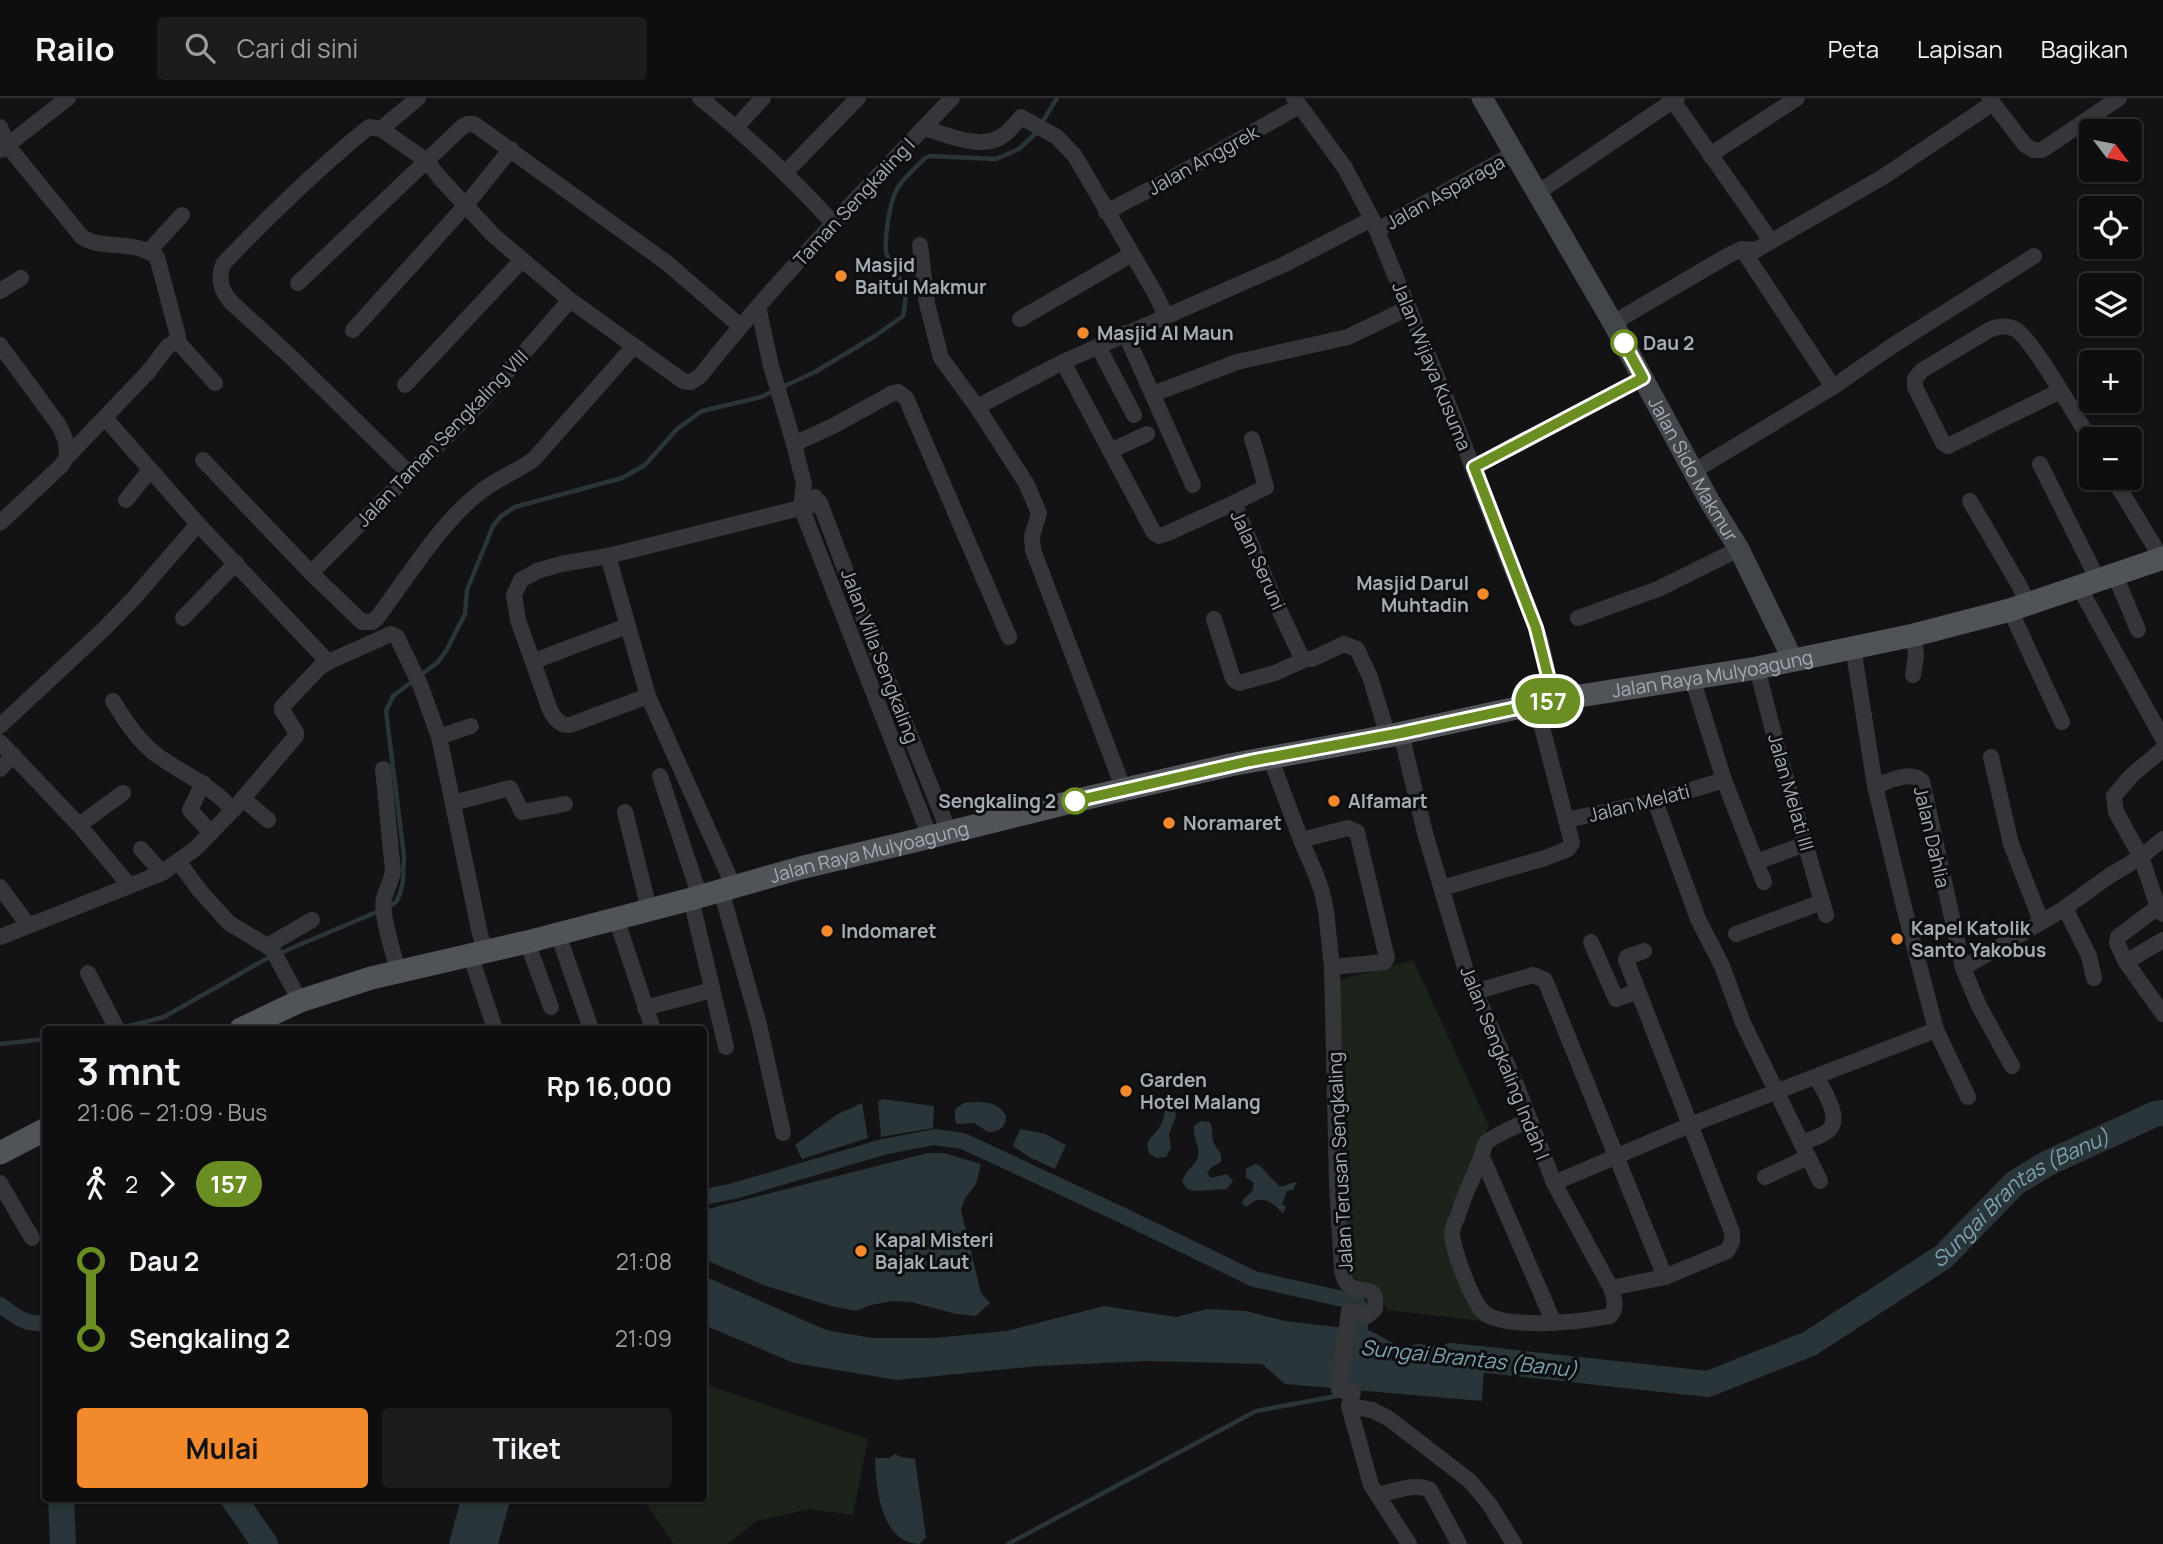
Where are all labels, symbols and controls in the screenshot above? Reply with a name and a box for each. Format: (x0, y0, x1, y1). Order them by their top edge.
search box (157, 17, 647, 80)
text: Railo (35, 26, 115, 71)
icon: search (181, 29, 219, 67)
text: Cari di sini (237, 30, 358, 66)
text: Peta (1828, 32, 1879, 65)
text: Lapisan (1917, 32, 2003, 65)
text: Bagikan (2041, 32, 2128, 65)
street label: Jalan Anggrek (1143, 119, 1263, 201)
north arrow (2079, 119, 2142, 182)
map controls (2079, 119, 2142, 490)
street label: Taman Sengkaling I (788, 132, 920, 272)
street label: Jalan Asparaga (1381, 149, 1509, 235)
button: locate (2079, 196, 2142, 259)
place label: Masjid Baitul Makmur (855, 252, 987, 300)
marker: Masjid Baitul Makmur (833, 268, 849, 284)
button: layers (2079, 273, 2142, 336)
street label: Jalan Wijaya Kusuma (1386, 278, 1478, 454)
place label: Masjid Al Maun (1097, 320, 1234, 346)
marker: Masjid Al Maun (1075, 325, 1091, 341)
marker: Dau 2 (1611, 330, 1637, 356)
place label: Dau 2 (1643, 330, 1694, 356)
street label: Jalan Taman Sengkaling VIII (350, 344, 534, 532)
button: + (2079, 350, 2142, 413)
street label: Jalan Sido Makmur (1642, 392, 1744, 547)
button: − (2079, 427, 2142, 490)
street label: Jalan Seruni (1225, 506, 1291, 614)
street label: Jalan Villa Sengkaling (835, 565, 925, 747)
place label: Masjid Darul Muhtadin (1356, 570, 1469, 618)
marker: Masjid Darul Muhtadin (1475, 586, 1491, 602)
street label: Jalan Raya Mulyoagung (1610, 644, 1815, 704)
line badge: 157 (1508, 678, 1588, 724)
text: 157 (1529, 684, 1567, 717)
street label: Jalan Melati III (1762, 730, 1820, 854)
street label: Jalan Melati (1586, 778, 1692, 828)
street label: Jalan Dahlia (1908, 784, 1956, 890)
place label: Sengkaling 2 (938, 788, 1056, 814)
marker: Sengkaling 2 (1062, 788, 1088, 814)
place label: Alfamart (1348, 788, 1428, 814)
marker: Alfamart (1326, 793, 1342, 809)
place label: Noramaret (1183, 810, 1282, 836)
street label: Jalan Raya Mulyoagung (767, 815, 971, 889)
marker: Noramaret (1161, 815, 1177, 831)
place label: Kapel Katolik Santo Yakobus (1911, 915, 2046, 963)
place label: Indomaret (841, 918, 937, 944)
marker: Indomaret (819, 923, 835, 939)
marker: Kapel Katolik Santo Yakobus (1889, 931, 1905, 947)
street label: Jalan Sengkaling Indah I (1454, 962, 1556, 1164)
text: 3 mnt (77, 1044, 181, 1096)
street label: Jalan Terusan Sengkaling (1321, 1051, 1359, 1273)
place label: Garden Hotel Malang (1140, 1067, 1261, 1115)
text: Rp 16,000 (547, 1068, 672, 1104)
marker: Garden Hotel Malang (1118, 1083, 1134, 1099)
text: 21:06 – 21:09 · Bus (77, 1096, 267, 1128)
water label: Sungai Brantas (Banu) (1926, 1122, 2114, 1273)
icon: walk (77, 1165, 115, 1203)
icon: forward (148, 1165, 186, 1203)
text: 157 (210, 1167, 248, 1200)
text: 2 (125, 1168, 138, 1200)
place label: Kapal Misteri Bajak Laut (875, 1227, 994, 1275)
text: Dau 2 (129, 1243, 199, 1279)
marker: Kapal Misteri Bajak Laut (853, 1243, 869, 1259)
text: 21:08 (616, 1245, 672, 1277)
text: Sengkaling 2 (129, 1320, 290, 1356)
text: 21:09 (615, 1322, 672, 1354)
water label: Sungai Brantas (Banu) (1359, 1333, 1579, 1383)
button: Mulai (77, 1408, 368, 1488)
button: Tiket (382, 1408, 672, 1488)

